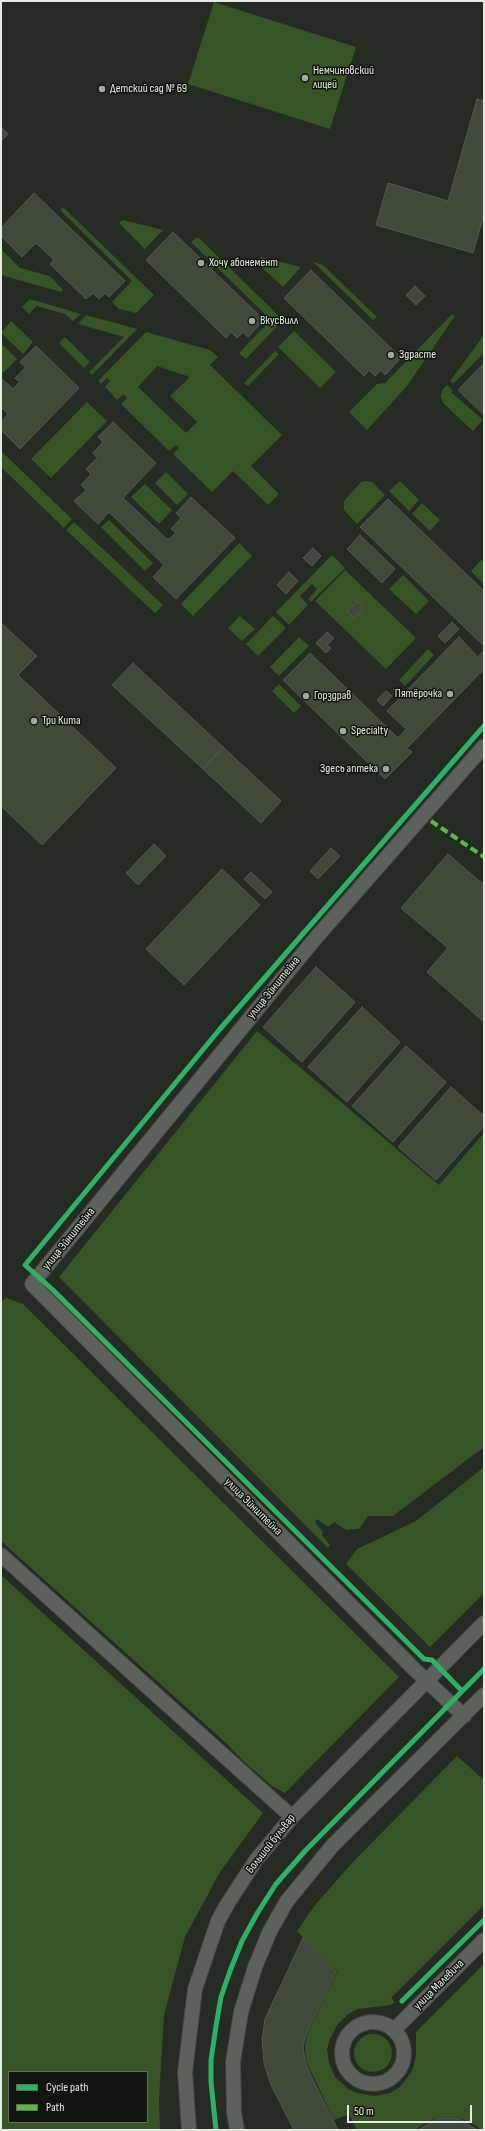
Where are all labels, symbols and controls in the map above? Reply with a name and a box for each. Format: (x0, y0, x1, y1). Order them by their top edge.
place label: Немчиновский лицей (313, 64, 374, 92)
marker: Немчиновский лицей (300, 73, 310, 83)
place label: Детский сад № 69 (110, 82, 187, 96)
marker: Детский сад № 69 (97, 84, 107, 94)
place label: Хочу абонемент (209, 256, 278, 270)
marker: Хочу абонемент (196, 258, 206, 268)
place label: ВкусВилл (260, 314, 298, 328)
marker: ВкусВилл (247, 316, 257, 326)
place label: Здрасте (399, 348, 436, 362)
marker: Здрасте (386, 350, 396, 360)
place label: Пятёрочка (395, 687, 442, 701)
place label: Горздрав (314, 689, 351, 703)
marker: Пятёрочка (445, 689, 455, 699)
marker: Горздрав (301, 691, 311, 701)
place label: Три Кита (42, 714, 81, 728)
marker: Три Кита (29, 716, 39, 726)
place label: Specialty (351, 724, 388, 738)
marker: Specialty (338, 726, 348, 736)
place label: Здесь аптека (320, 762, 378, 776)
marker: Здесь аптека (381, 764, 391, 774)
street label: улица Эйнштейна (245, 954, 303, 1022)
street label: улица Эйнштейна (40, 1205, 98, 1273)
street label: улица Эйнштейна (221, 1475, 285, 1539)
street label: Большой бульвар (243, 1811, 299, 1877)
street label: улица Малевича (411, 1957, 467, 2013)
legend (8, 2071, 148, 2123)
text: Cycle path (46, 2080, 88, 2095)
scale bar (349, 2097, 474, 2123)
text: Path (46, 2100, 64, 2115)
text: 50 m (354, 2104, 374, 2119)

